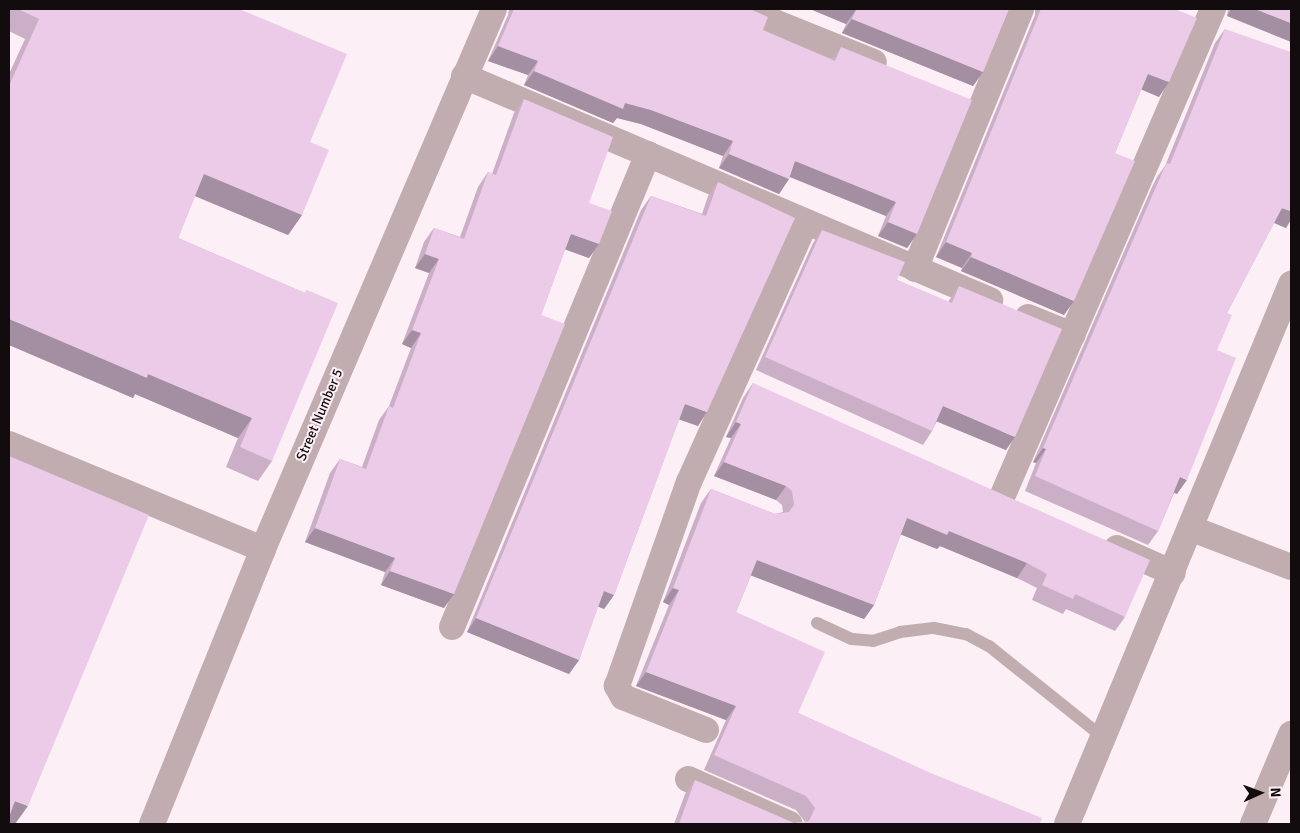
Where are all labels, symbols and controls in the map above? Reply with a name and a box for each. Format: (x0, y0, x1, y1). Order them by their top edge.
street label: Street Number 5 (293, 367, 347, 463)
north arrow (1235, 768, 1285, 818)
text: N (1267, 787, 1284, 798)

